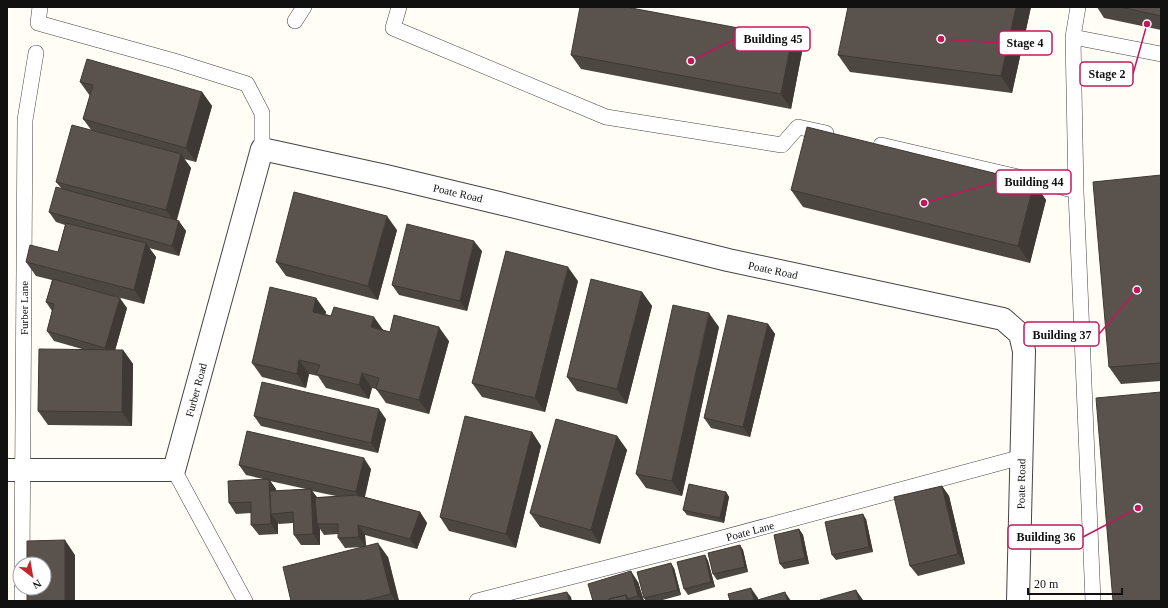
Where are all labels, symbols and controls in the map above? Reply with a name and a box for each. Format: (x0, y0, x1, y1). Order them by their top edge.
callout: Building 45 (735, 27, 810, 51)
callout: Stage 4 (999, 31, 1052, 55)
text: Building 45 (743, 32, 803, 46)
text: Stage 4 (1007, 36, 1044, 50)
callout: Stage 2 (1080, 62, 1133, 86)
text: Stage 2 (1089, 67, 1126, 81)
callout: Building 44 (996, 170, 1071, 194)
text: Building 44 (1004, 175, 1064, 189)
street label: Poate Road (432, 181, 484, 205)
street label: Poate Road (747, 259, 799, 281)
street label: Furber Lane (18, 281, 30, 335)
callout: Building 37 (1024, 322, 1099, 346)
text: Building 37 (1032, 328, 1092, 342)
street label: Furber Road (183, 361, 209, 418)
street label: Poate Road (1015, 458, 1027, 509)
street label: Poate Lane (725, 519, 775, 543)
callout: Building 36 (1008, 525, 1083, 549)
text: Building 36 (1016, 530, 1076, 544)
north arrow (12, 556, 52, 596)
scale bar (1028, 570, 1122, 596)
text: N (31, 577, 44, 592)
text: 20 m (1034, 577, 1059, 591)

